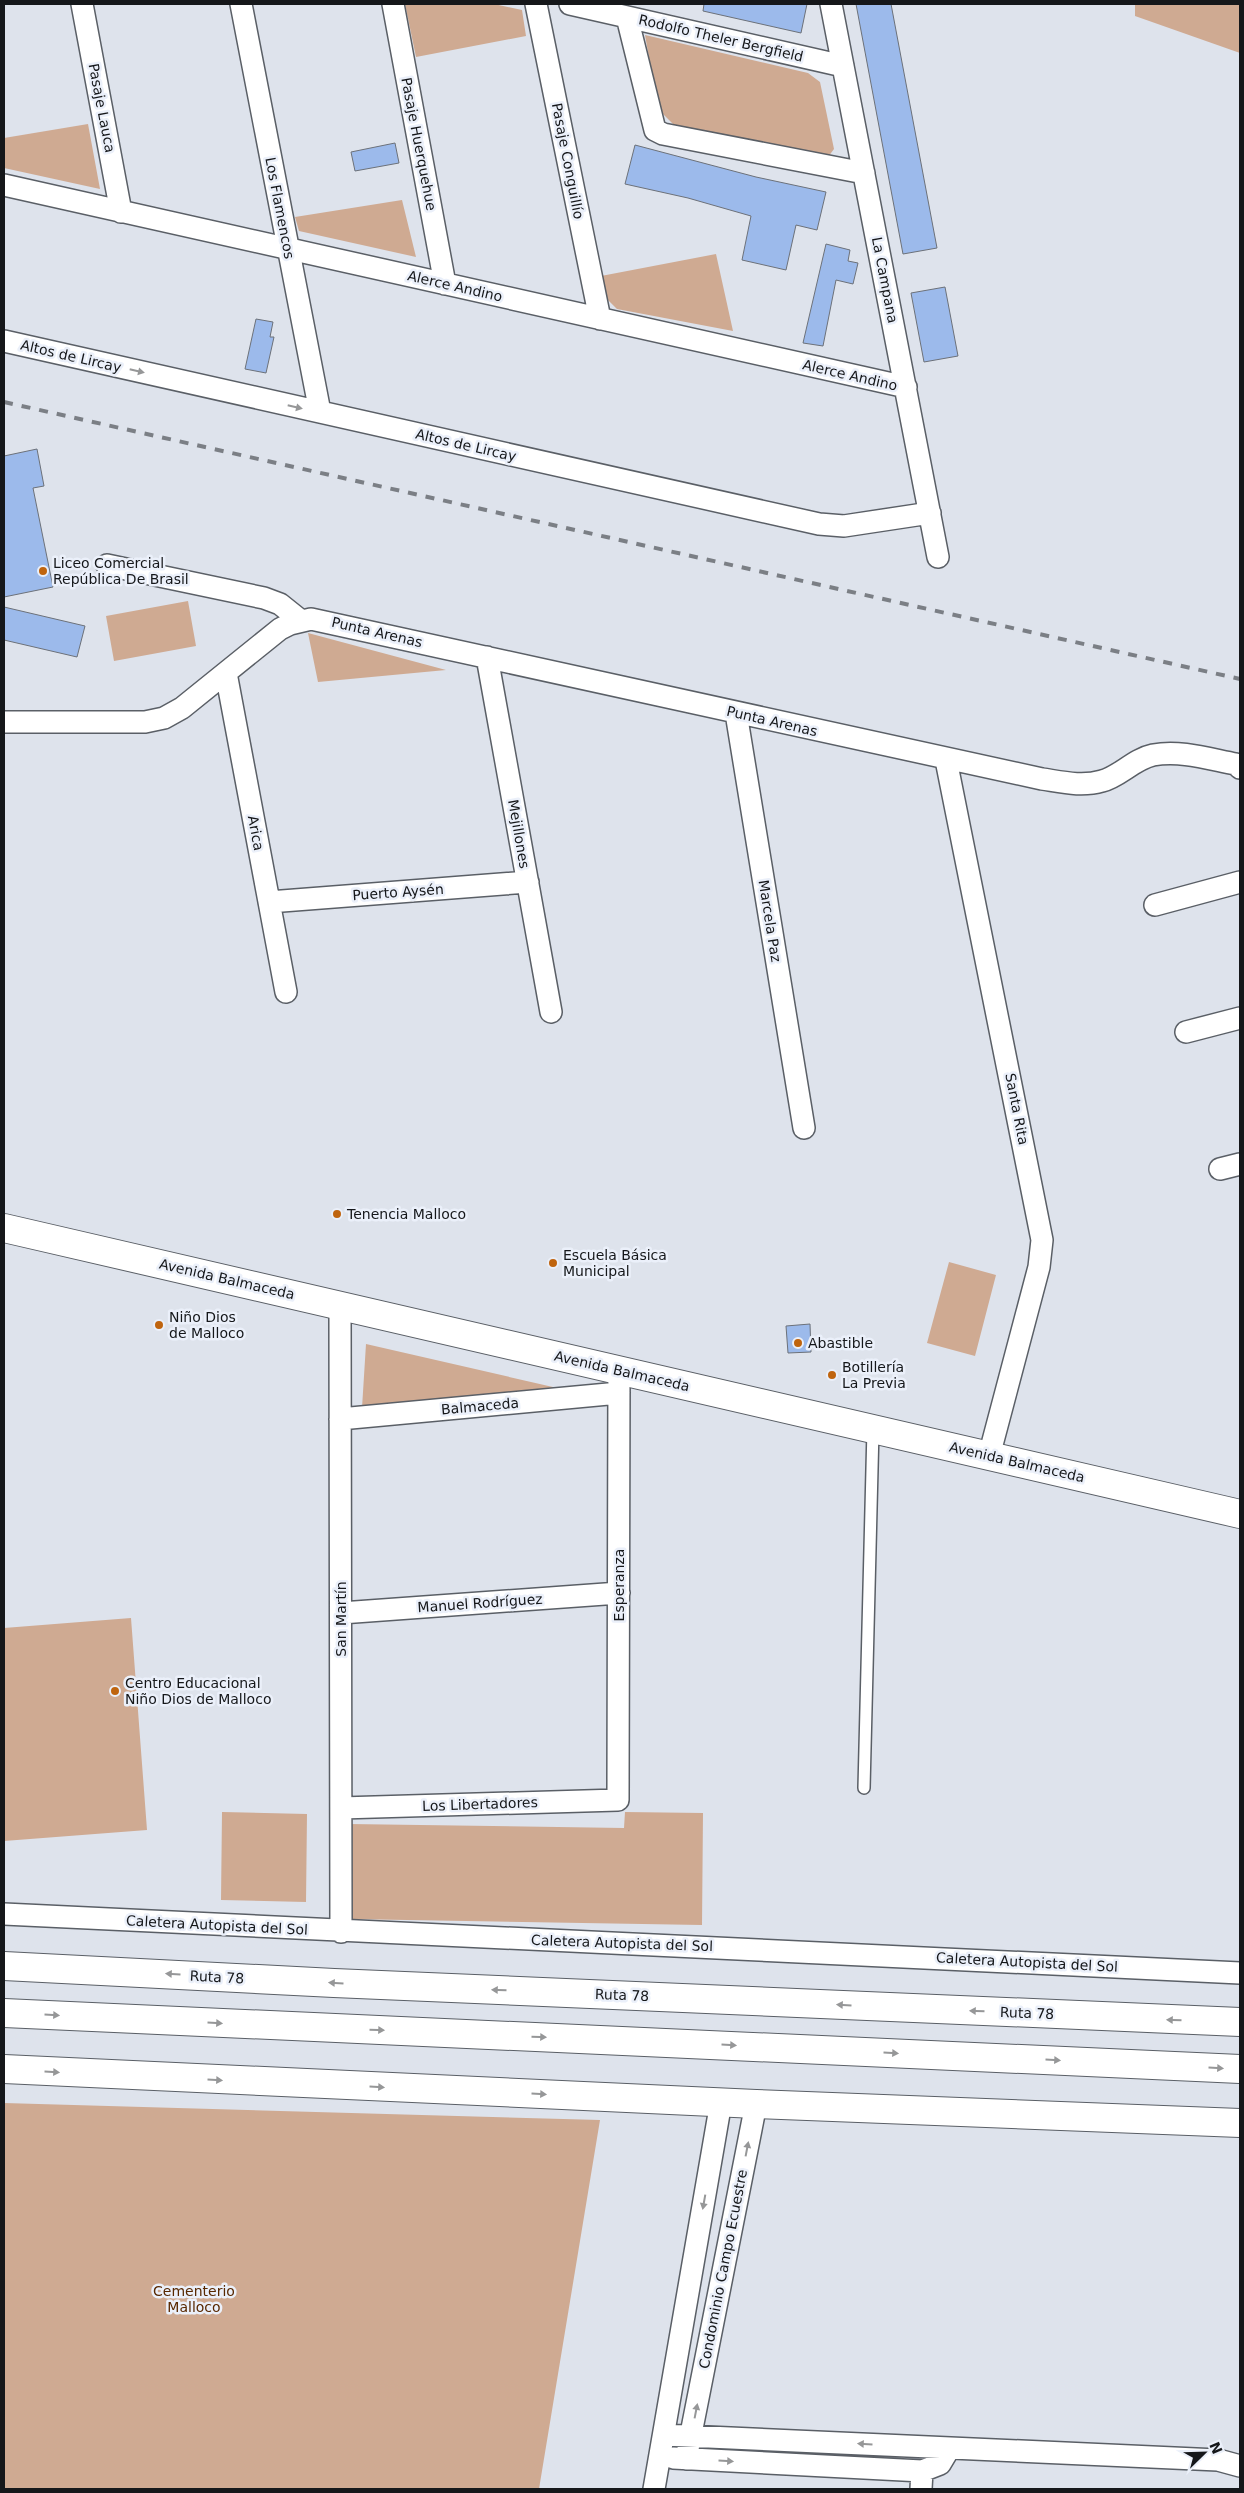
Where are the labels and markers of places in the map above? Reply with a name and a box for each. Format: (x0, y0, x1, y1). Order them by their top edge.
place label: Liceo Comercial República De Brasil (53, 555, 189, 587)
marker: Liceo Comercial República De Brasil (37, 565, 49, 577)
place label: Tenencia Malloco (346, 1206, 466, 1222)
marker: Tenencia Malloco (331, 1208, 343, 1220)
place label: Escuela Básica Municipal (563, 1247, 667, 1279)
marker: Escuela Básica Municipal (547, 1257, 559, 1269)
place label: Niño Dios de Malloco (169, 1309, 244, 1341)
marker: Niño Dios de Malloco (153, 1319, 165, 1331)
place label: Abastible (808, 1335, 873, 1351)
marker: Abastible (792, 1337, 804, 1349)
place label: Botillería La Previa (842, 1359, 906, 1391)
marker: Botillería La Previa (826, 1369, 838, 1381)
place label: Centro Educacional Niño Dios de Malloco (125, 1675, 271, 1707)
marker: Centro Educacional Niño Dios de Malloco (109, 1685, 121, 1697)

